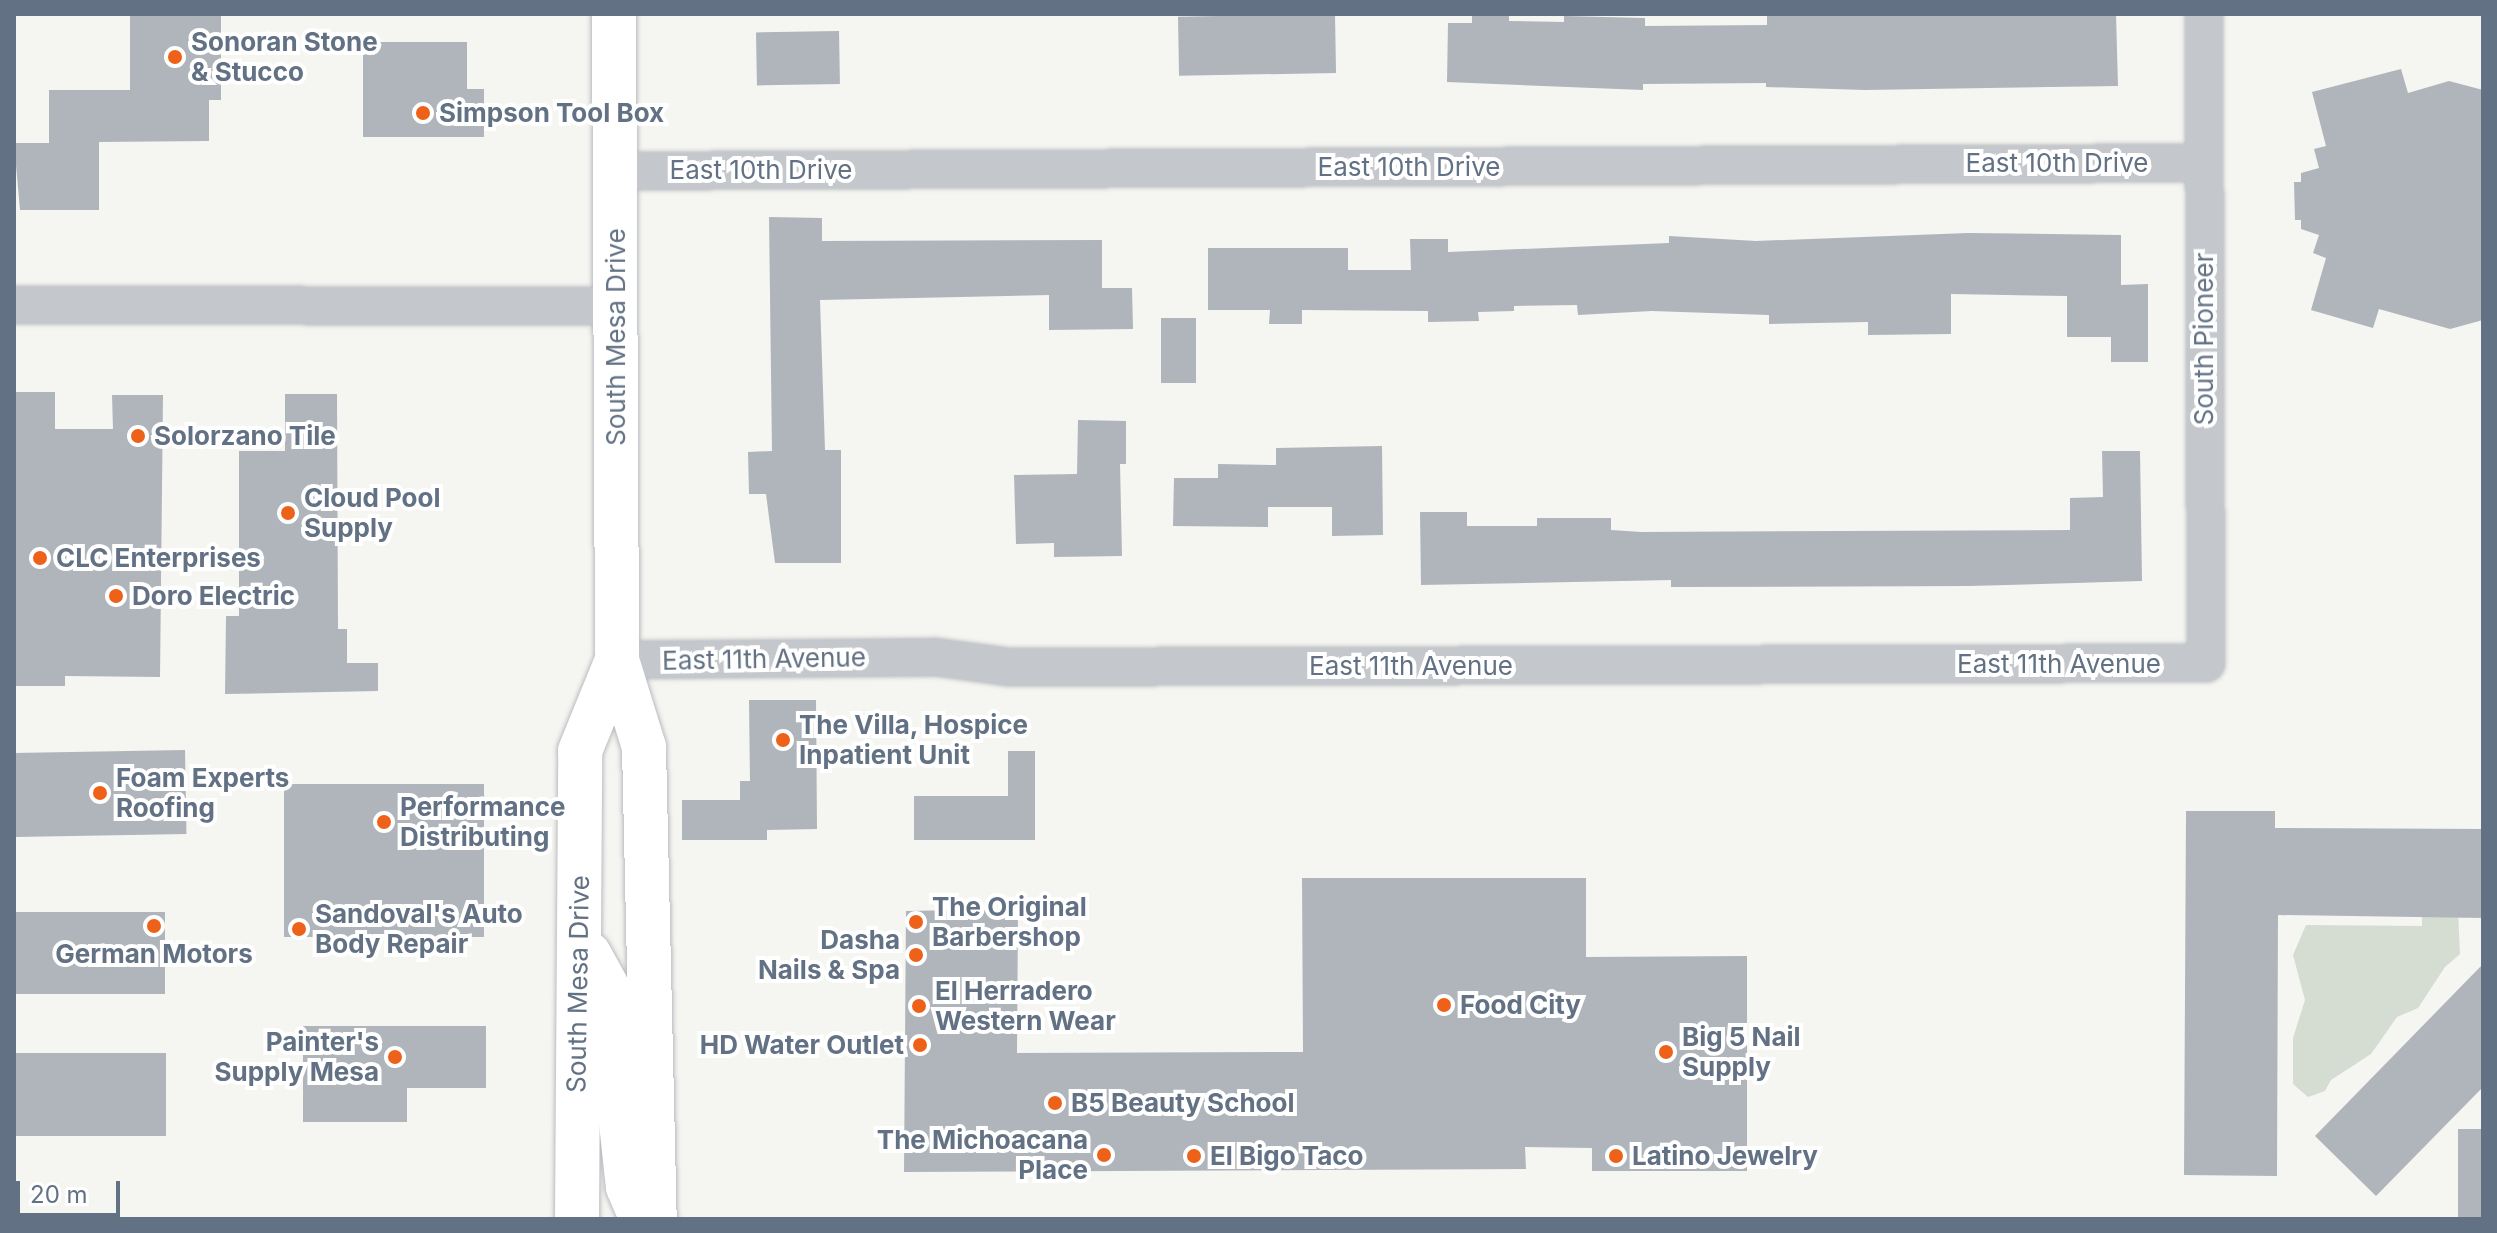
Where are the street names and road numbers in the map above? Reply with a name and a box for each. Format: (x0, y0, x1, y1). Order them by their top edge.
street label: East 10th Drive (1966, 147, 2148, 179)
street label: East 10th Drive (1318, 151, 1500, 183)
street label: East 10th Drive (670, 154, 852, 186)
street label: South Mesa Drive (600, 228, 632, 446)
street label: South Pioneer (2188, 253, 2220, 425)
street label: East 11th Avenue (662, 642, 866, 676)
street label: East 11th Avenue (1957, 648, 2161, 680)
street label: East 11th Avenue (1309, 650, 1513, 682)
street label: South Mesa Drive (561, 875, 595, 1093)

